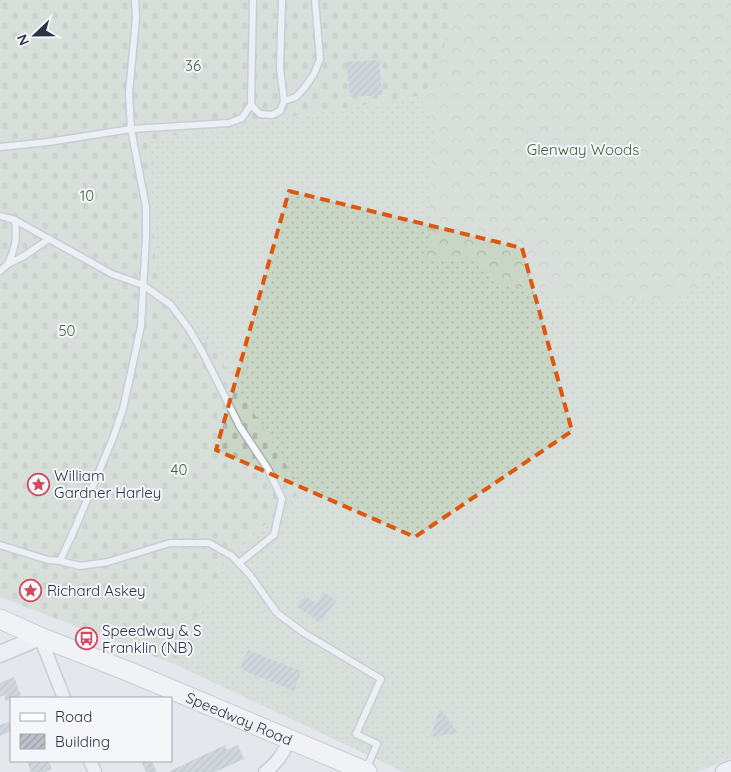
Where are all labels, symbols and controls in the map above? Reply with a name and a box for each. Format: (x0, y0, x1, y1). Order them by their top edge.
north arrow (10, 10, 60, 60)
text: N (13, 32, 33, 48)
park label: 36 (185, 56, 201, 75)
park label: Glenway Woods (527, 140, 639, 159)
park label: 10 (80, 186, 94, 205)
park label: 50 (58, 321, 76, 340)
park label: 40 (171, 460, 187, 479)
place label: William Gardner Harley (54, 466, 161, 502)
place icon: William Gardner Harley (26, 472, 50, 496)
place icon: Richard Askey (19, 578, 43, 602)
place label: Richard Askey (47, 581, 146, 600)
place label: Speedway & S Franklin (NB) (102, 621, 201, 657)
bus stop icon: Speedway & S Franklin (NB) (74, 627, 98, 651)
street label: Speedway Road (183, 687, 295, 749)
legend (10, 697, 172, 762)
text: Road (55, 707, 92, 726)
text: Building (55, 732, 110, 751)

